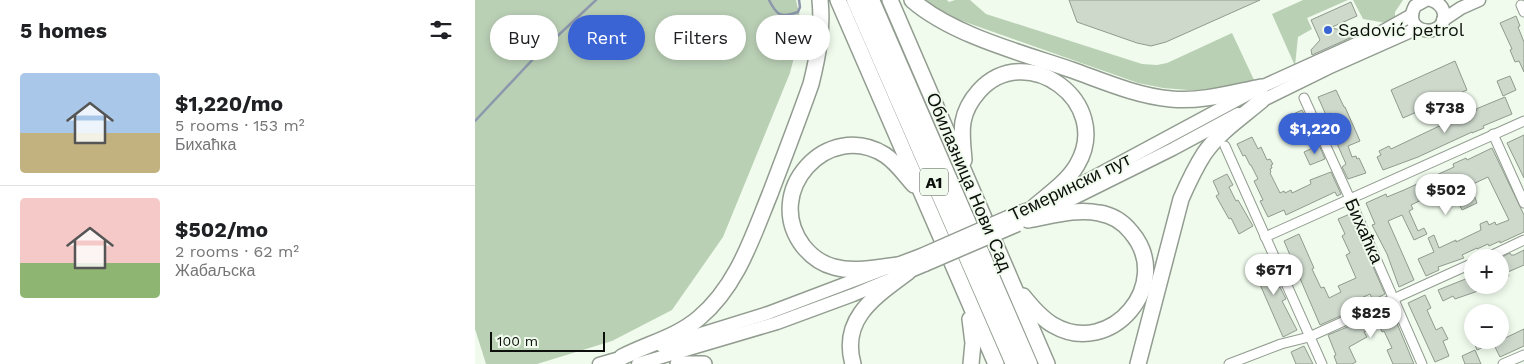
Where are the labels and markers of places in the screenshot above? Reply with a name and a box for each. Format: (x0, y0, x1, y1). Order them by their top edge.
place label: Sadović petrol (1338, 19, 1465, 40)
marker: Sadović petrol (1322, 24, 1334, 36)
pin: $738 (1415, 92, 1475, 134)
pin: $1,220 (1274, 112, 1356, 155)
pin: $502 (1416, 174, 1476, 216)
pin: $671 (1244, 254, 1304, 296)
pin: $825 (1341, 296, 1401, 339)

